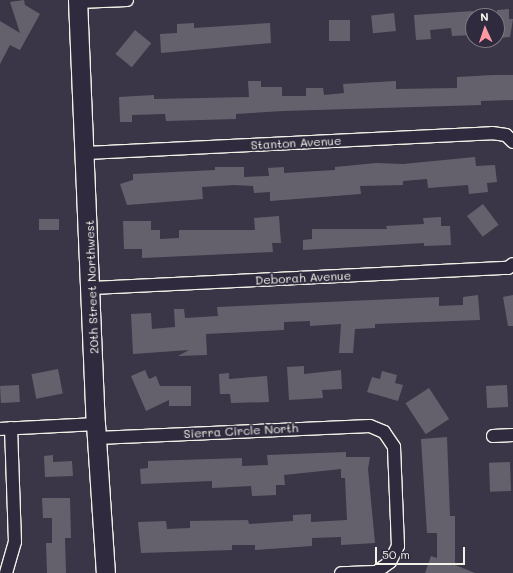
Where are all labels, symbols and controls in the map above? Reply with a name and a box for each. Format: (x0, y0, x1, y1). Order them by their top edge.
north arrow (465, 8, 505, 48)
text: N (480, 9, 489, 24)
street label: Stanton Avenue (250, 133, 342, 153)
street label: 20th Street Northwest (82, 220, 102, 354)
street label: Deborah Avenue (255, 268, 351, 288)
street label: Sierra Circle North (183, 421, 299, 441)
scale bar (377, 539, 467, 565)
text: 50 m (382, 546, 410, 562)

